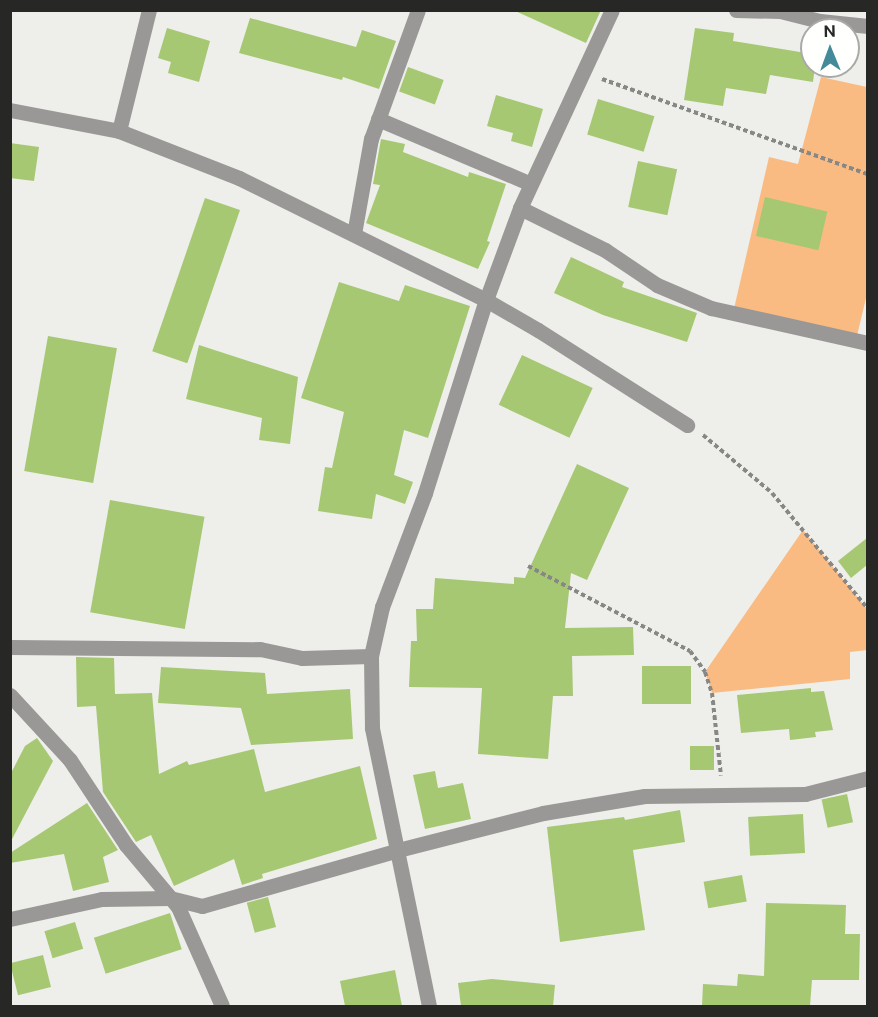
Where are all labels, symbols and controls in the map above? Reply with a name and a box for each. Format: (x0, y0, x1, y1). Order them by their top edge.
north arrow (800, 18, 860, 78)
text: N (823, 22, 836, 41)

